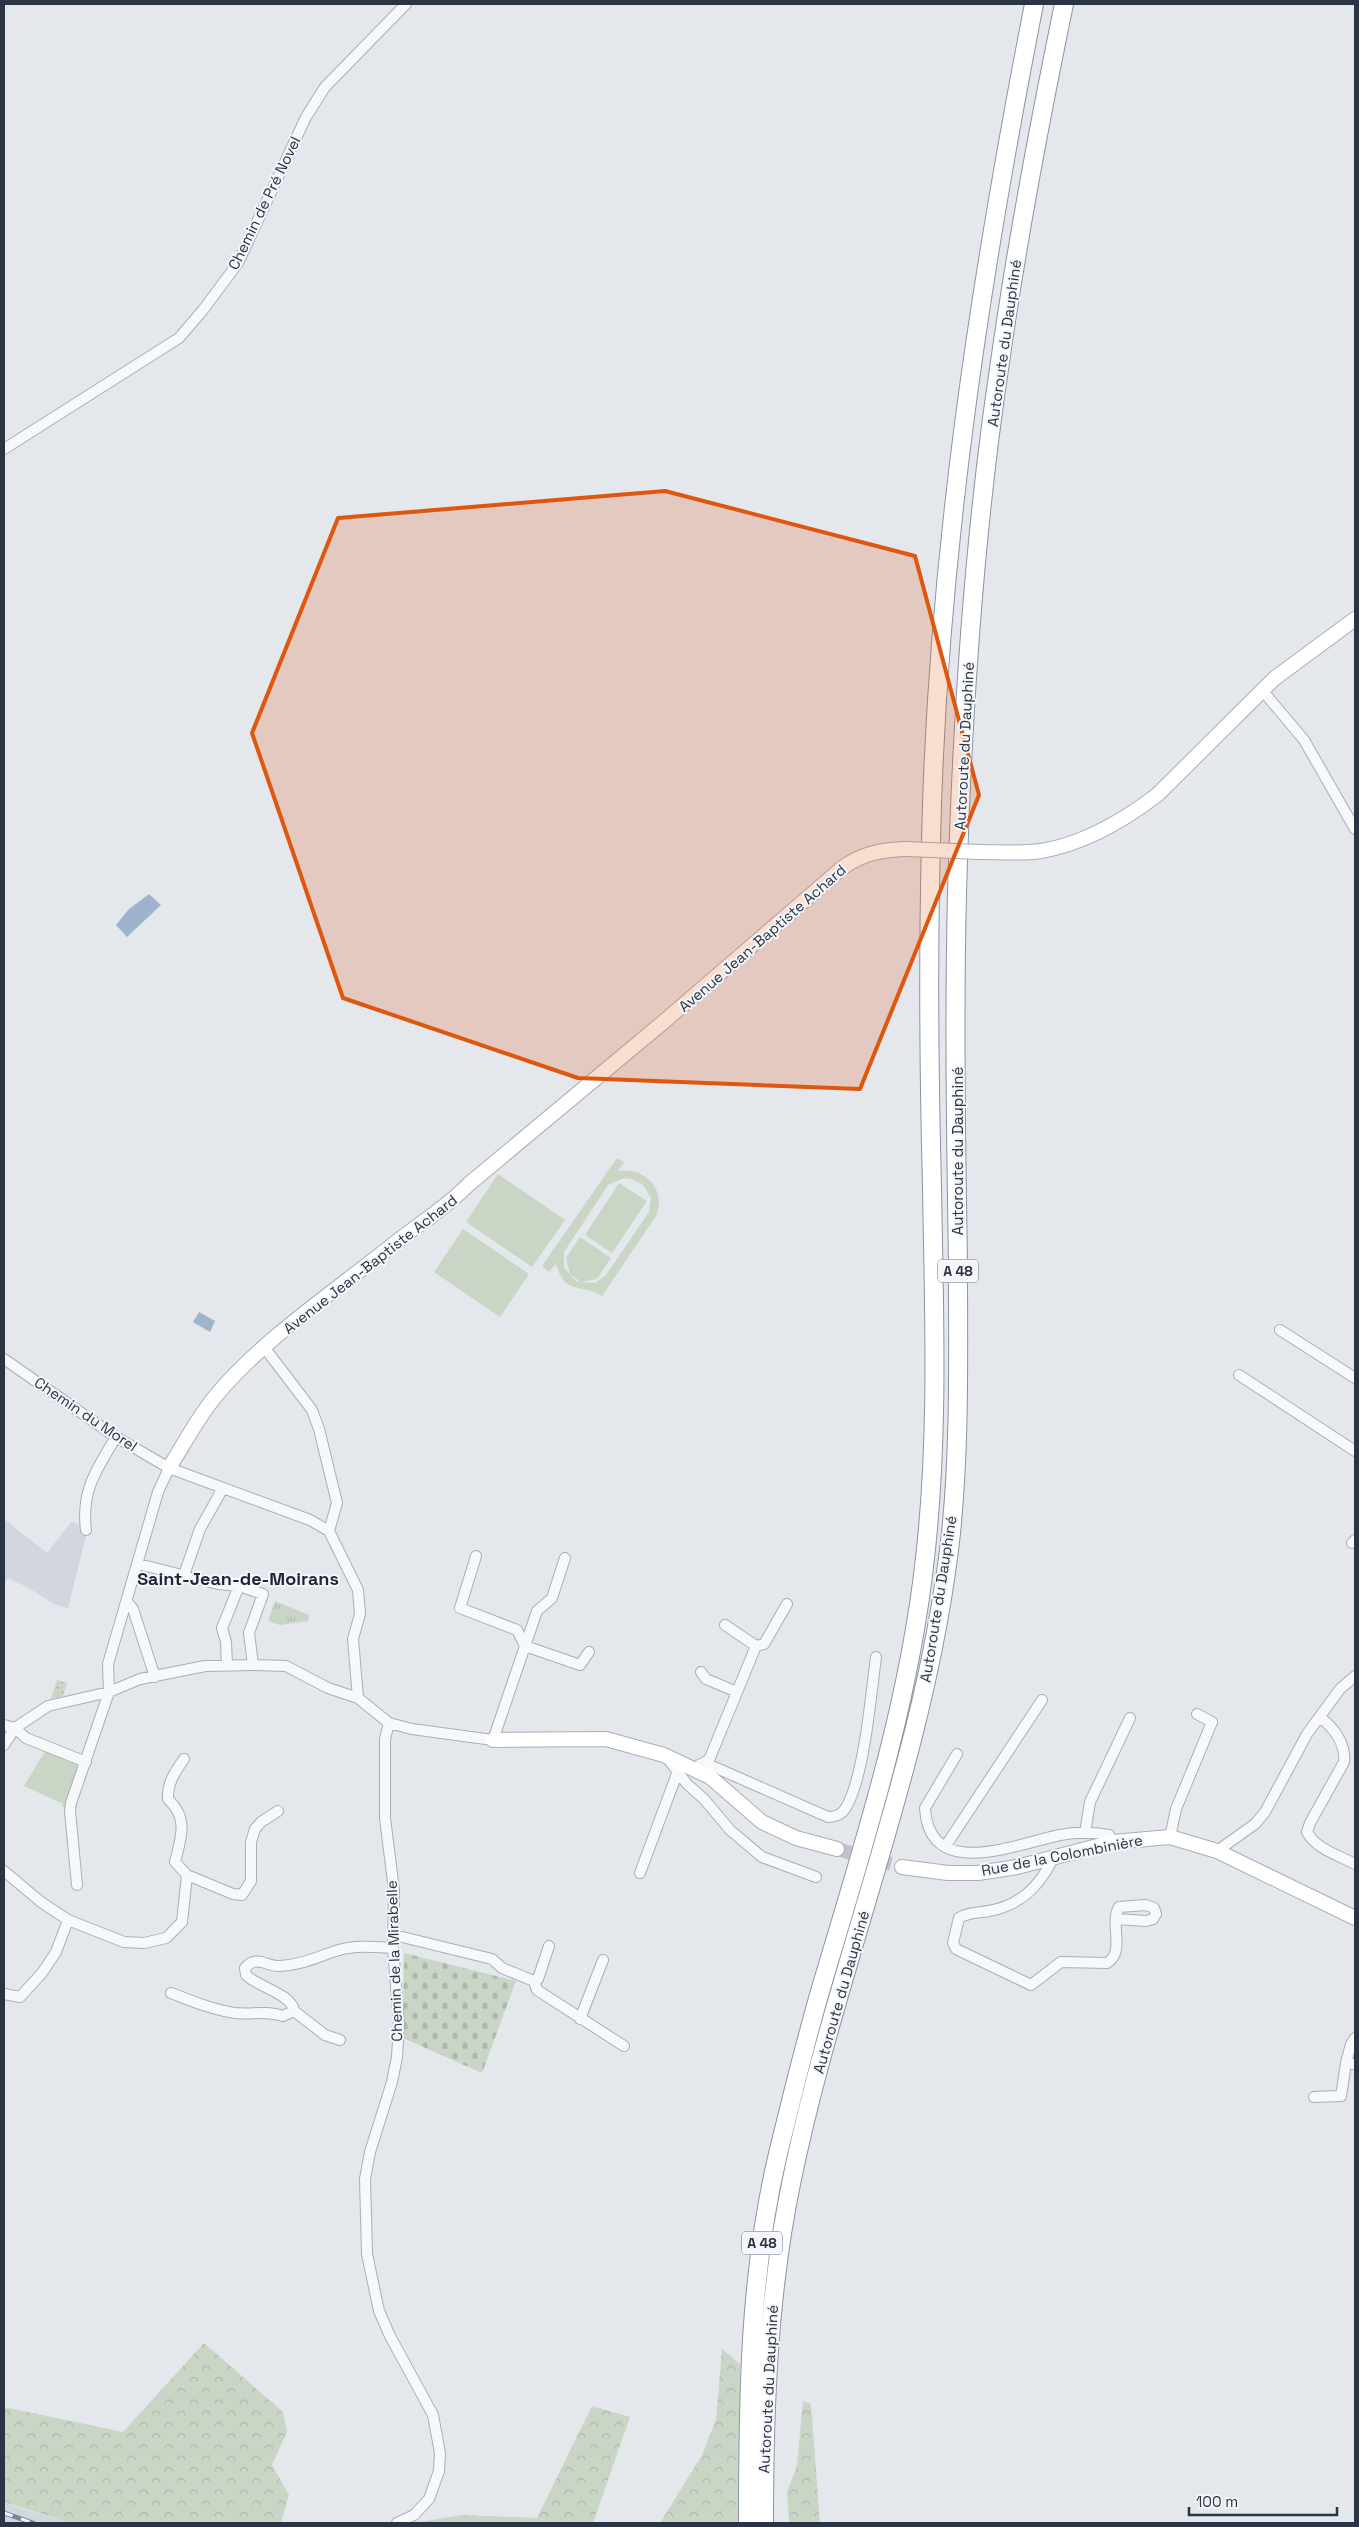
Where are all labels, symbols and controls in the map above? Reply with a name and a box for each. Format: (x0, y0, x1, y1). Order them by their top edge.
street label: Chemin de Pré Novel (223, 133, 305, 273)
street label: Autoroute du Dauphiné (983, 258, 1025, 428)
street label: Autoroute du Dauphiné (950, 661, 978, 831)
street label: Avenue Jean-Baptiste Achard (674, 860, 850, 1016)
street label: Autoroute du Dauphiné (948, 1067, 967, 1235)
street label: Avenue Jean-Baptiste Achard (279, 1190, 461, 1338)
road number: A 48 (938, 1260, 978, 1282)
street label: Chemin du Morel (31, 1373, 141, 1455)
street label: Autoroute du Dauphiné (915, 1514, 961, 1684)
district label: Saint-Jean-de-Moirans (137, 1567, 339, 1590)
street label: Rue de la Colombinière (980, 1830, 1144, 1880)
street label: Chemin de la Mirabelle (382, 1880, 406, 2042)
street label: Autoroute du Dauphiné (809, 1908, 873, 2076)
road number: A 48 (742, 2232, 782, 2254)
street label: Autoroute du Dauphiné (754, 2304, 782, 2474)
scale bar (1189, 2484, 1336, 2516)
text: 100 m (1196, 2492, 1238, 2511)

